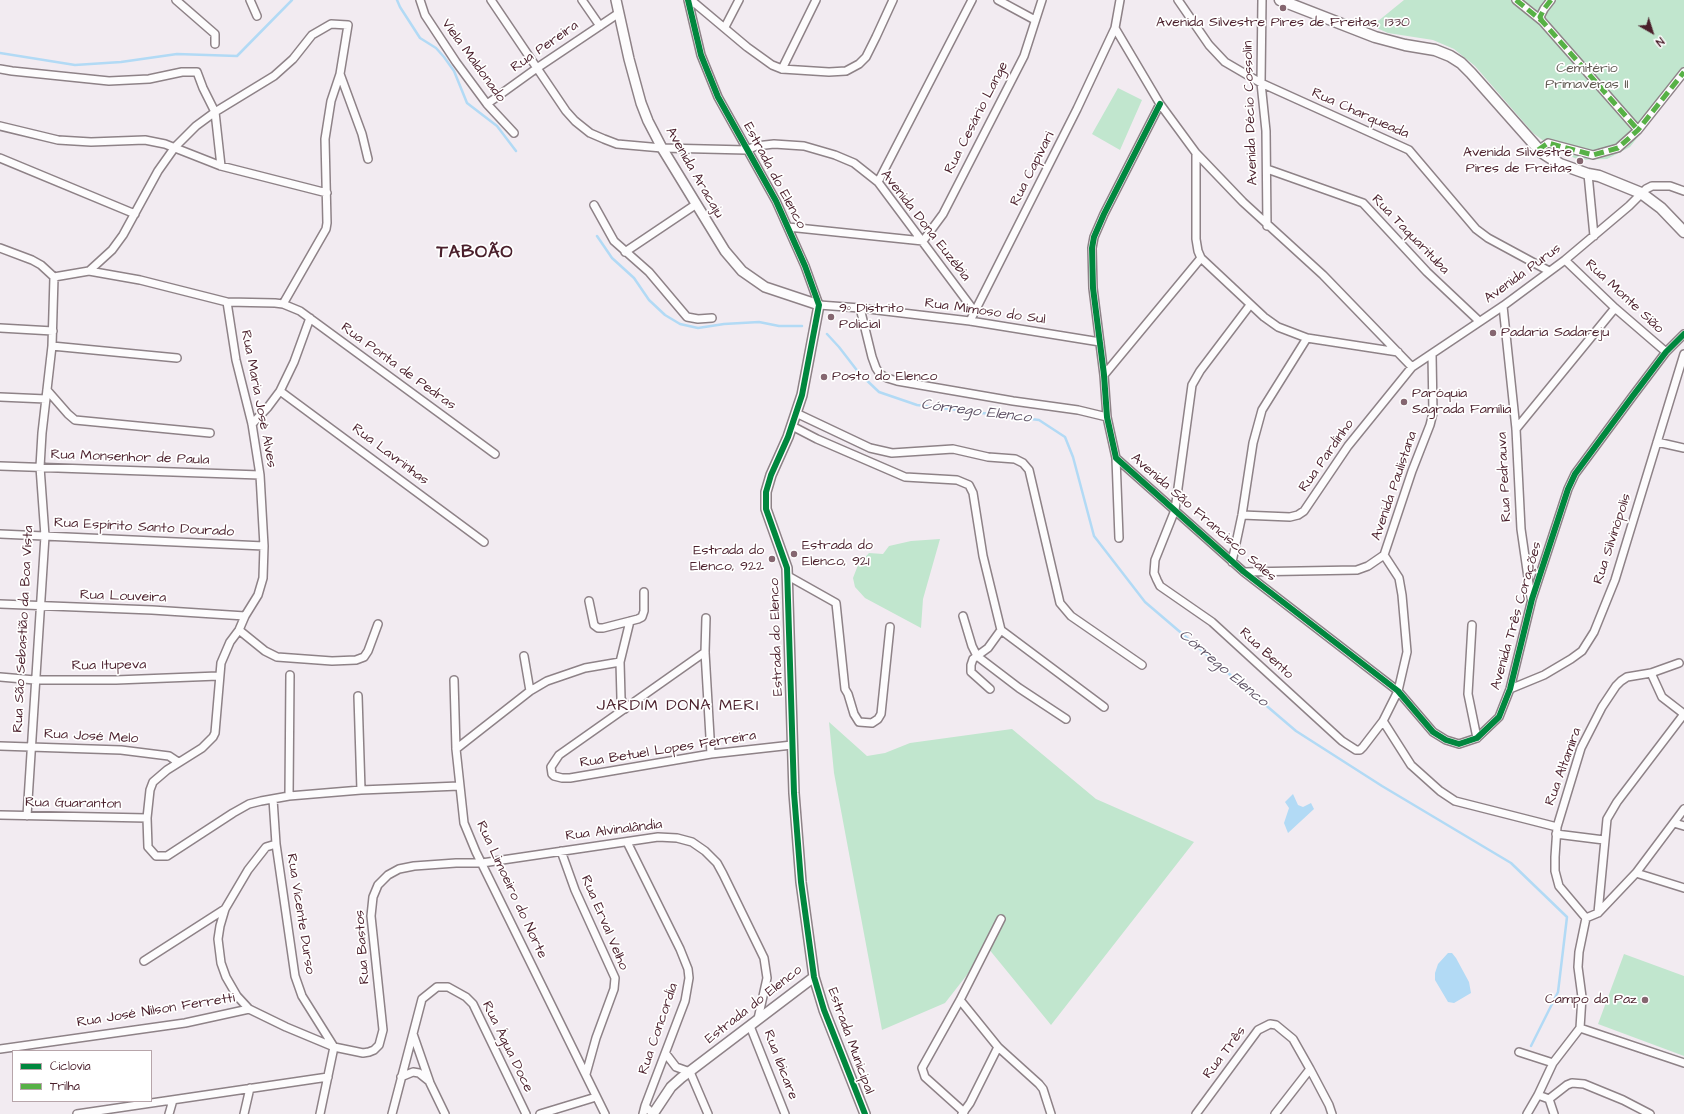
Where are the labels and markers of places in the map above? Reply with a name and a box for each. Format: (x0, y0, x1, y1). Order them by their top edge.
marker: Avenida Silvestre Pires de Freitas, 1330 (1278, 3, 1288, 13)
place label: Avenida Silvestre Pires de Freitas, 1330 (1156, 15, 1410, 31)
place label: Avenida Silvestre Pires de Freitas (1463, 145, 1572, 178)
marker: Avenida Silvestre Pires de Freitas (1575, 156, 1585, 166)
place label: 9º Distrito Policial (839, 301, 904, 334)
marker: 9º Distrito Policial (826, 312, 836, 322)
place label: Padaria Sadareju (1501, 325, 1609, 341)
marker: Padaria Sadareju (1488, 328, 1498, 338)
place label: Posto do Elenco (832, 369, 937, 385)
marker: Posto do Elenco (819, 372, 829, 382)
place label: Paróquia Sagrada Família (1412, 386, 1511, 418)
marker: Paróquia Sagrada Família (1399, 397, 1409, 407)
place label: Estrada do Elenco, 921 (802, 538, 873, 570)
place label: Estrada do Elenco, 922 (690, 543, 764, 576)
marker: Estrada do Elenco, 921 (789, 549, 799, 559)
marker: Estrada do Elenco, 922 (767, 554, 777, 564)
place label: Campo da Paz (1545, 992, 1637, 1008)
marker: Campo da Paz (1640, 995, 1650, 1005)

